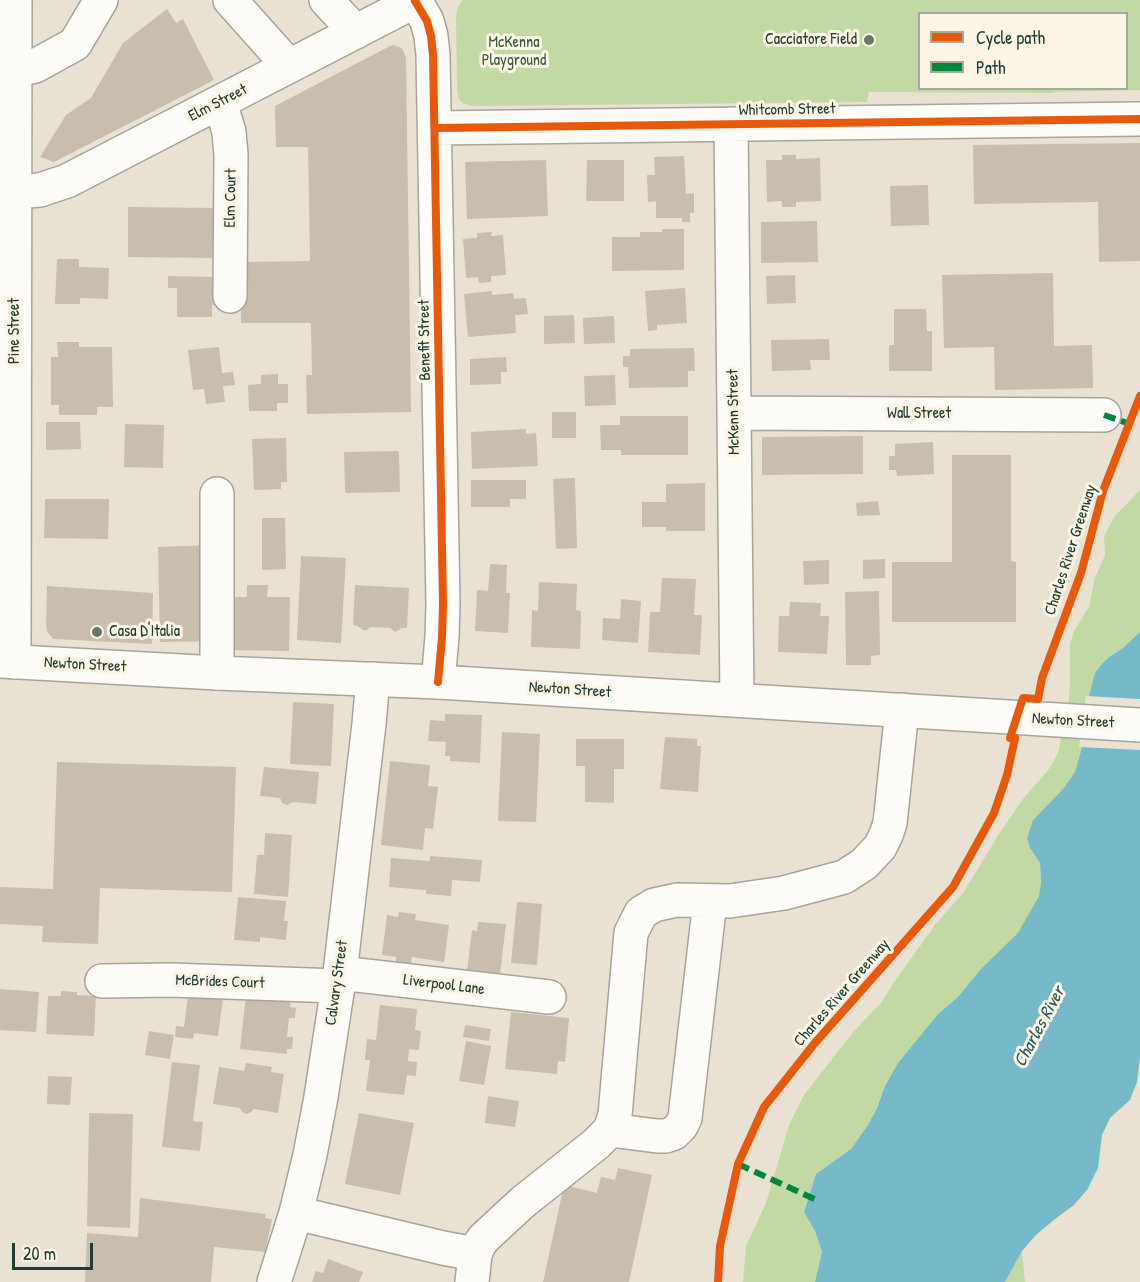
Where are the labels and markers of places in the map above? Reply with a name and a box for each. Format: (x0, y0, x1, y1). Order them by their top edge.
place label: Cacciatore Field (765, 30, 857, 50)
marker: Cacciatore Field (862, 33, 876, 47)
place label: Casa D'Italia (109, 622, 180, 642)
marker: Casa D'Italia (90, 625, 104, 639)

